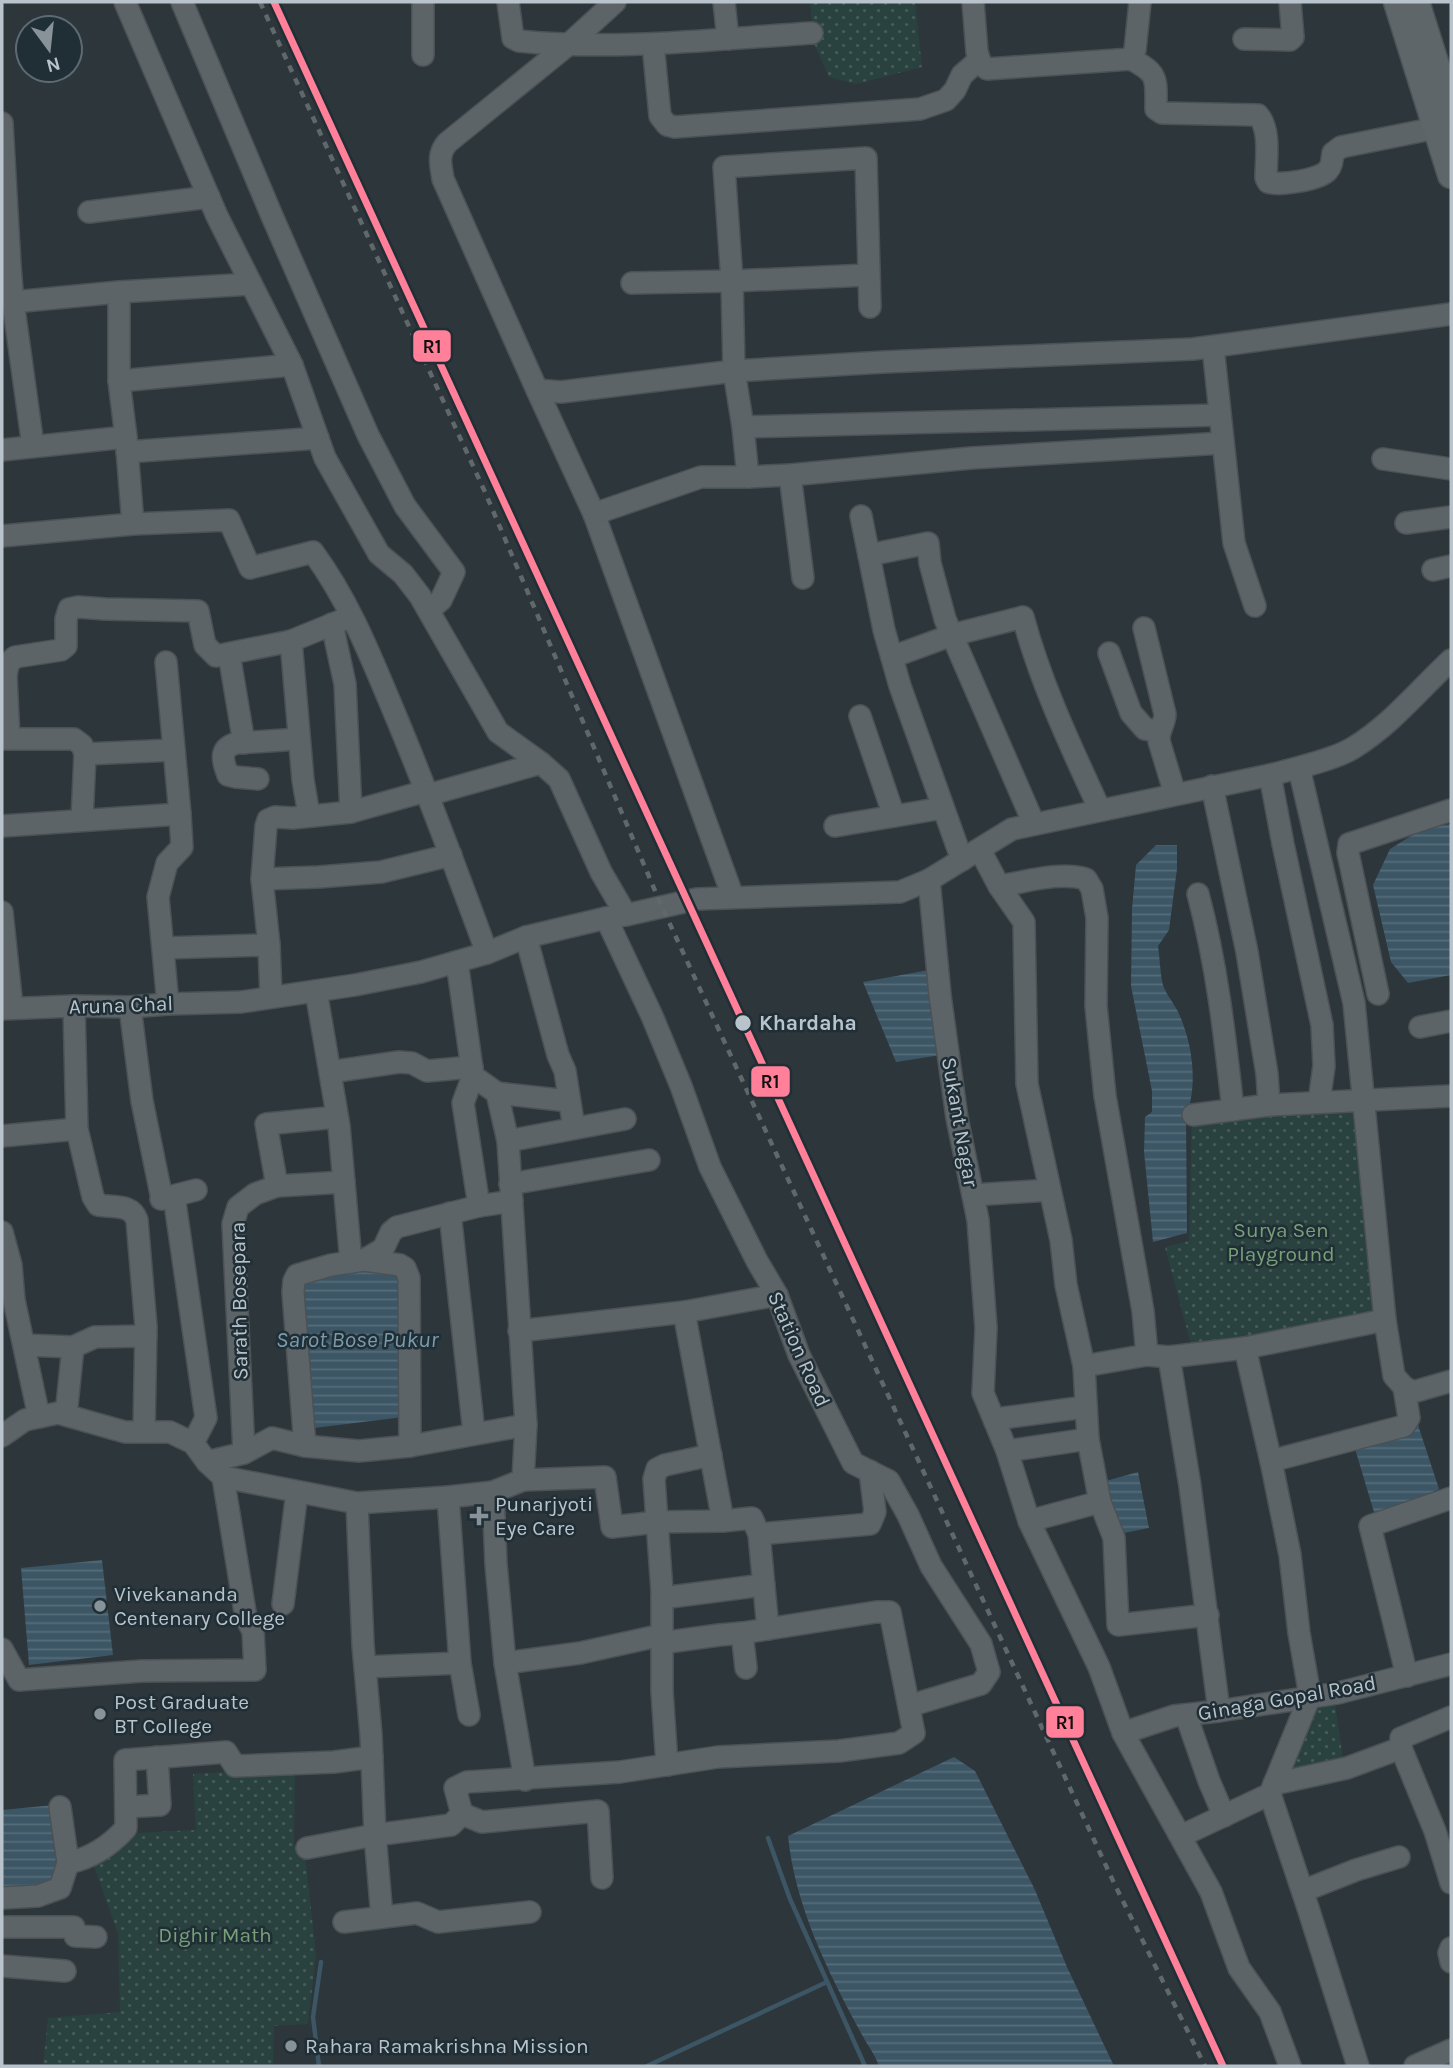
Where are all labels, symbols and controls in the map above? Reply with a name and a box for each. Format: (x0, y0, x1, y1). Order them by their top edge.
north arrow (14, 14, 84, 84)
text: N (44, 52, 63, 77)
line badge: R1 (412, 329, 452, 363)
text: R1 (422, 336, 442, 358)
street label: Aruna Chal (68, 991, 174, 1019)
place label: Khardaha (759, 1011, 857, 1035)
marker: Khardaha (733, 1013, 753, 1033)
street label: Sukant Nagar (937, 1055, 983, 1189)
line badge: R1 (750, 1065, 791, 1098)
text: R1 (760, 1071, 780, 1093)
park label: Surya Sen Playground (1227, 1218, 1335, 1266)
street label: Sarath Bosepara (226, 1222, 252, 1380)
street label: Station Road (763, 1288, 835, 1410)
water label: Sarot Bose Pukur (276, 1326, 439, 1353)
place label: Punarjyoti Eye Care (495, 1492, 593, 1540)
marker: Punarjyoti Eye Care (469, 1506, 489, 1526)
place label: Vivekananda Centenary College (114, 1582, 285, 1630)
marker: Vivekananda Centenary College (92, 1598, 108, 1614)
street label: Ginaga Gopal Road (1196, 1671, 1378, 1725)
place label: Post Graduate BT College (114, 1690, 249, 1738)
line badge: R1 (1045, 1705, 1085, 1739)
marker: Post Graduate BT College (92, 1706, 108, 1722)
text: R1 (1055, 1712, 1075, 1734)
park label: Dighir Math (158, 1923, 272, 1947)
place label: Rahara Ramakrishna Mission (305, 2034, 589, 2058)
marker: Rahara Ramakrishna Mission (283, 2038, 299, 2054)

